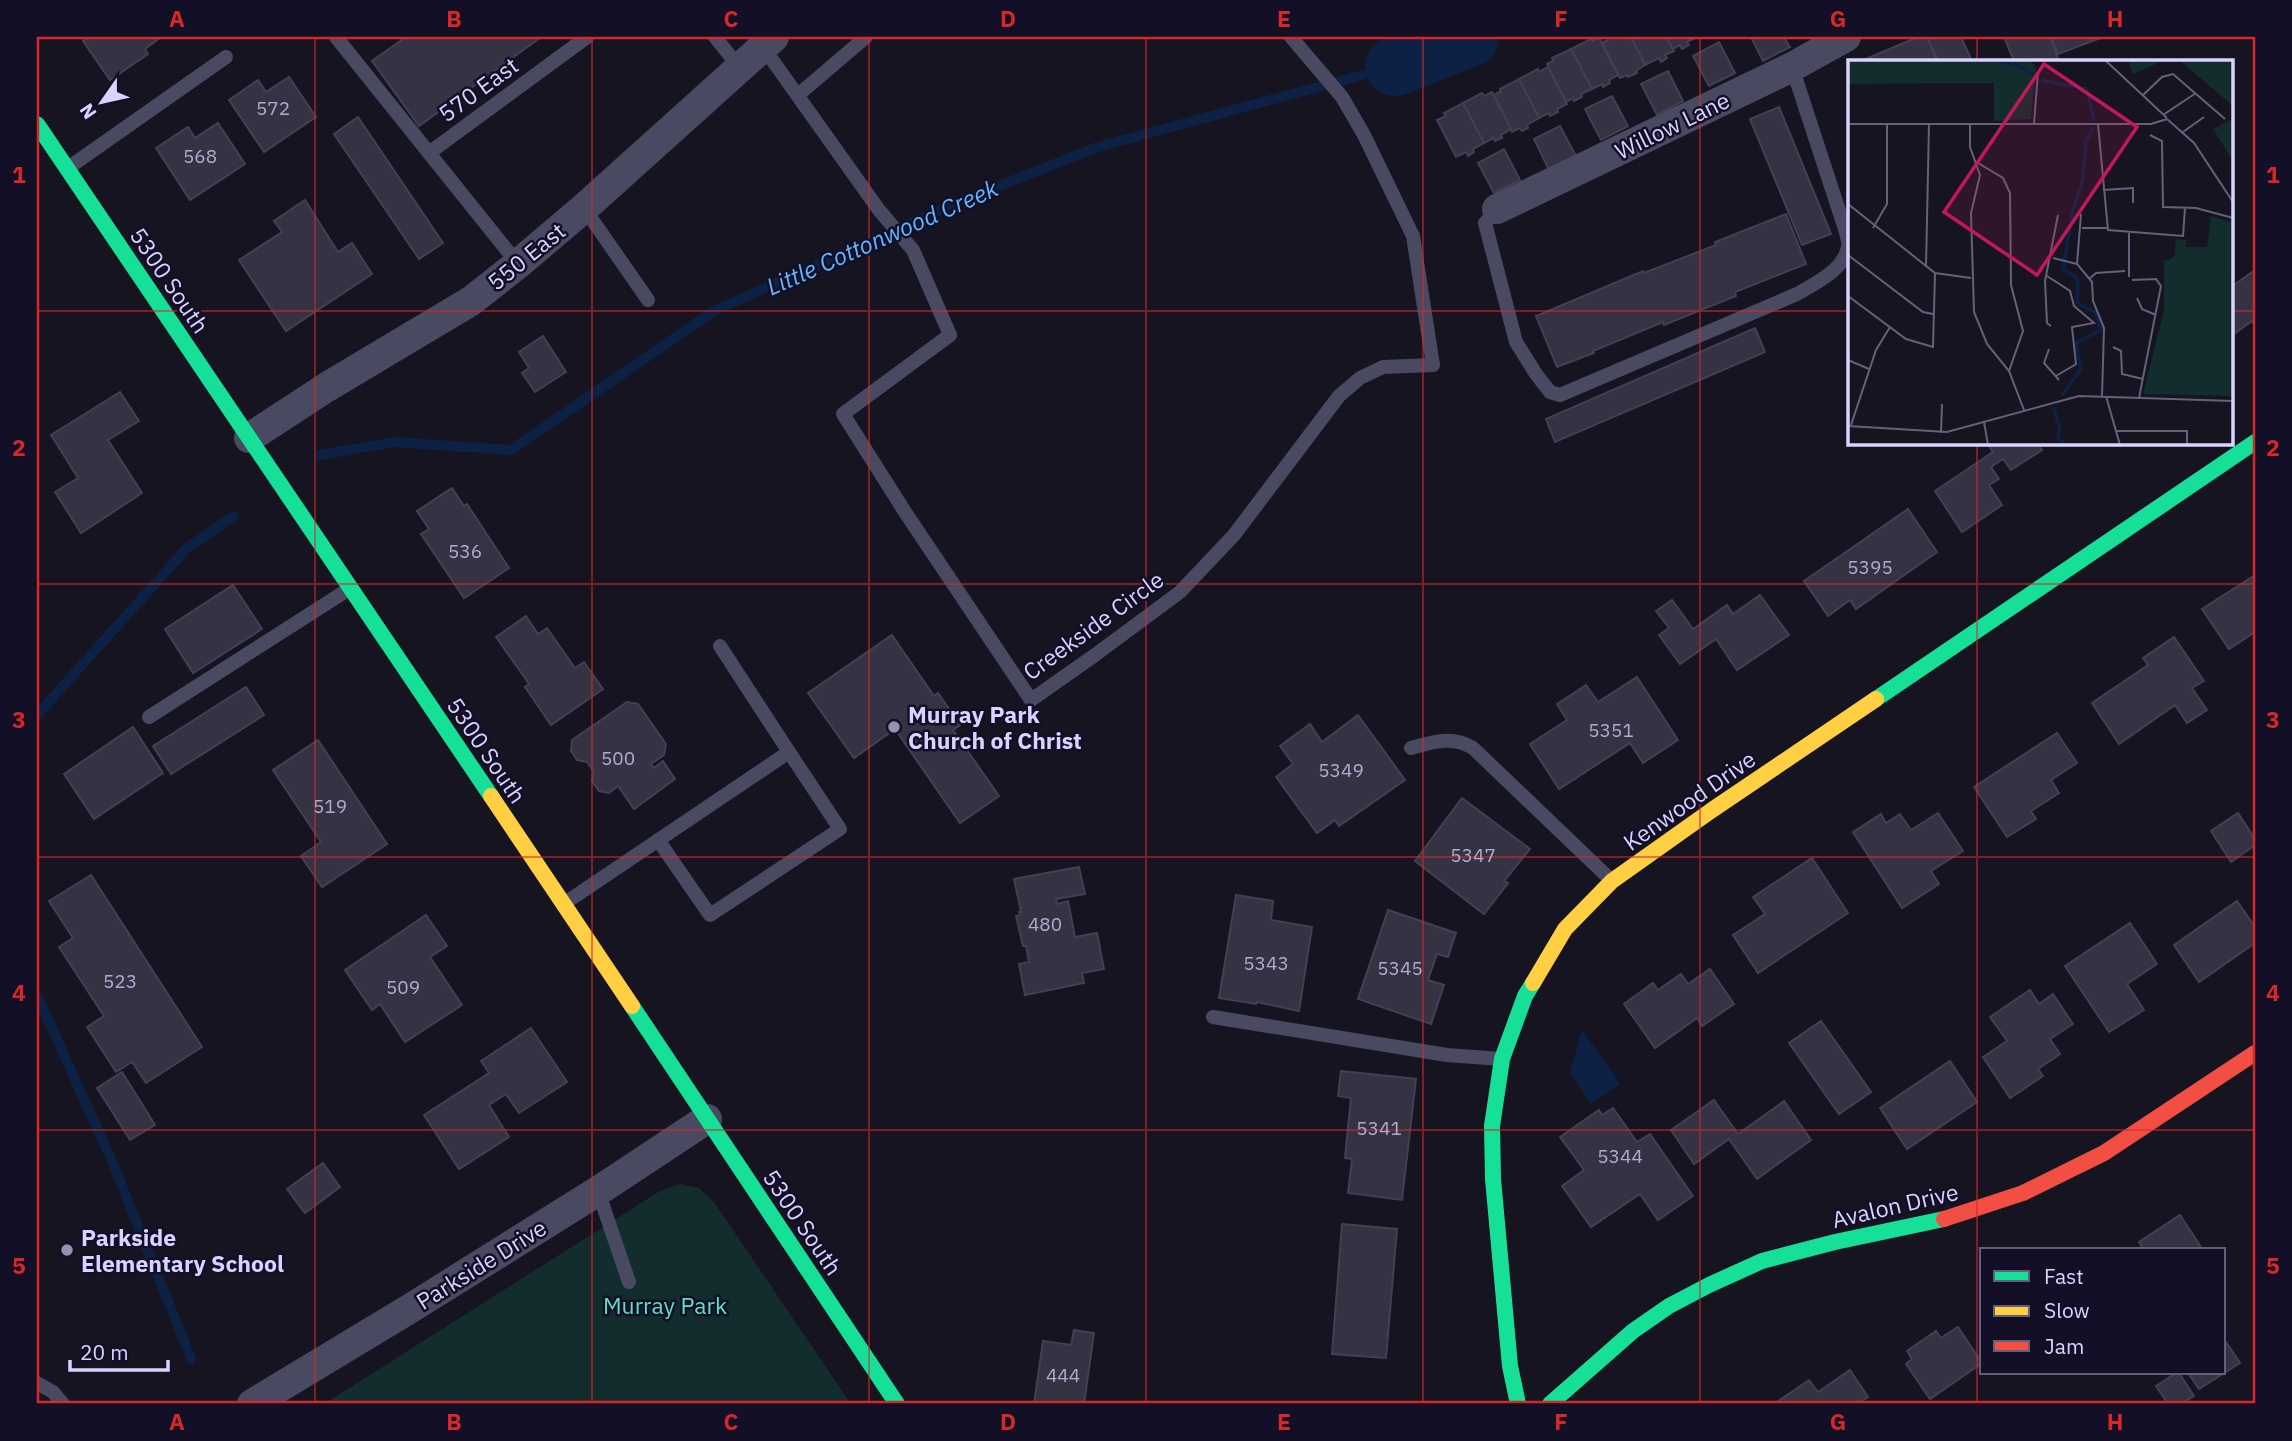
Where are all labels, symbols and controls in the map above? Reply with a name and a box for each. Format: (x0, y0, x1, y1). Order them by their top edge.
text: A (169, 3, 185, 33)
text: B (446, 3, 462, 33)
text: C (724, 3, 739, 33)
text: D (1000, 3, 1016, 33)
text: E (1277, 3, 1291, 33)
text: F (1554, 3, 1568, 33)
text: G (1830, 3, 1846, 33)
text: H (2107, 3, 2123, 33)
street label: 570 East (432, 50, 524, 128)
inset map (1848, 60, 2232, 444)
north arrow (66, 66, 136, 136)
street label: Willow Lane (1610, 84, 1734, 166)
house number: 572 (256, 96, 290, 120)
text: N (74, 99, 102, 124)
house number: 568 (183, 144, 217, 168)
text: 1 (12, 159, 26, 189)
text: 1 (2266, 159, 2280, 189)
water label: Little Cottonwood Creek (761, 171, 1003, 303)
street label: 550 East (481, 216, 571, 296)
street label: 5300 South (124, 221, 216, 339)
text: 2 (12, 432, 26, 462)
text: 2 (2266, 432, 2280, 462)
house number: 536 (448, 539, 482, 563)
house number: 5395 (1847, 555, 1893, 579)
street label: Creekside Circle (1017, 564, 1169, 686)
street label: 5300 South (441, 691, 533, 809)
place label: Murray Park Church of Christ (908, 699, 1082, 755)
text: 3 (12, 704, 26, 734)
text: 3 (2266, 704, 2280, 734)
house number: 5351 (1588, 718, 1634, 742)
marker: Murray Park Church of Christ (886, 719, 902, 735)
street label: Kenwood Drive (1617, 743, 1761, 857)
house number: 500 (601, 746, 635, 770)
house number: 5349 (1318, 758, 1364, 782)
house number: 519 (313, 794, 347, 818)
house number: 5347 (1450, 843, 1496, 867)
house number: 480 (1028, 912, 1062, 936)
house number: 5343 (1243, 951, 1289, 975)
house number: 5345 (1377, 956, 1423, 980)
house number: 523 (103, 969, 137, 993)
house number: 509 (386, 975, 420, 999)
text: 4 (12, 977, 26, 1007)
text: 4 (2266, 977, 2280, 1007)
house number: 5341 (1356, 1116, 1402, 1140)
house number: 5344 (1597, 1144, 1643, 1168)
street label: 5300 South (757, 1163, 849, 1281)
street label: Avalon Drive (1829, 1176, 1961, 1234)
street label: Parkside Drive (410, 1212, 552, 1316)
place label: Parkside Elementary School (81, 1222, 284, 1278)
marker: Parkside Elementary School (59, 1242, 75, 1258)
legend (1980, 1248, 2226, 1374)
text: 5 (12, 1250, 26, 1280)
text: 5 (2266, 1250, 2280, 1280)
text: Fast (2044, 1262, 2084, 1290)
park label: Murray Park (603, 1290, 727, 1320)
text: Slow (2044, 1296, 2090, 1324)
scale bar (70, 1329, 168, 1373)
text: Jam (2044, 1332, 2084, 1360)
text: 20 m (80, 1338, 129, 1366)
house number: 444 (1046, 1363, 1080, 1387)
text: A (169, 1406, 185, 1436)
text: B (446, 1406, 462, 1436)
text: C (724, 1406, 739, 1436)
text: D (1000, 1406, 1016, 1436)
text: E (1277, 1406, 1291, 1436)
text: F (1554, 1406, 1568, 1436)
text: G (1830, 1406, 1846, 1436)
text: H (2107, 1406, 2123, 1436)

